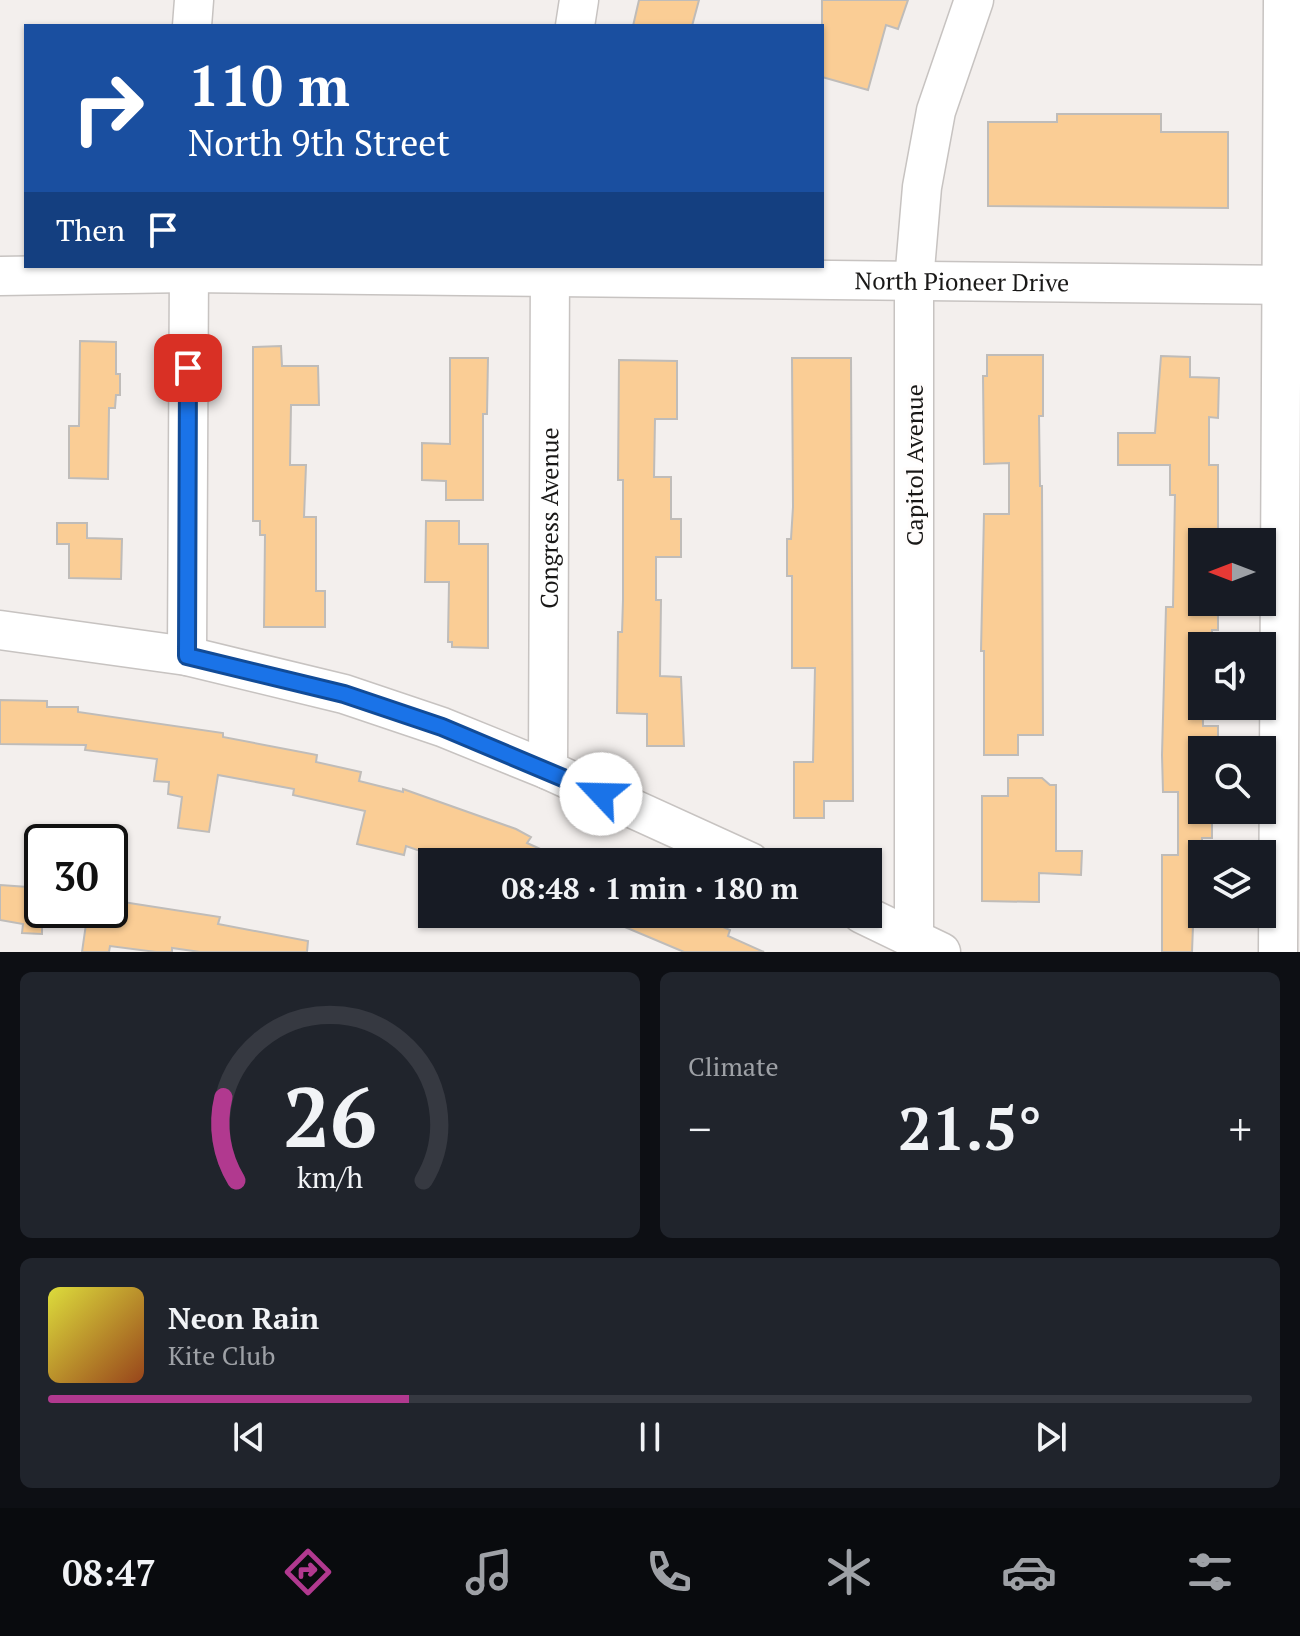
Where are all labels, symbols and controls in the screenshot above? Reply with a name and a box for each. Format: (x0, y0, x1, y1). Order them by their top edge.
text: 110 m (188, 48, 350, 122)
icon: right (56, 56, 160, 160)
text: North 9th Street (188, 119, 450, 166)
icon: arrive (141, 208, 185, 252)
text: Then (56, 210, 125, 250)
street label: North Pioneer Drive (855, 264, 1069, 299)
pin (154, 334, 222, 402)
icon: arrive (166, 346, 210, 390)
street label: Capitol Avenue (898, 384, 930, 546)
street label: Congress Avenue (533, 427, 565, 609)
north arrow (1188, 528, 1276, 616)
map controls (1188, 528, 1276, 928)
button: sound (1188, 632, 1276, 720)
button: search (1188, 736, 1276, 824)
position arrow (559, 752, 643, 836)
speed limit sign: 30 (24, 824, 128, 928)
button: layers (1188, 840, 1276, 928)
text: 08:48 · 1 min · 180 m (502, 868, 798, 908)
text: Climate (688, 1049, 779, 1083)
text: 26 (283, 1061, 377, 1171)
text: 21.5° (898, 1088, 1042, 1167)
text: − (688, 1099, 711, 1158)
text: + (1229, 1099, 1252, 1158)
text: km/h (297, 1158, 363, 1196)
text: Neon Rain (168, 1298, 319, 1338)
text: Kite Club (168, 1338, 275, 1372)
icon: previous (227, 1415, 271, 1459)
icon: pause (628, 1415, 672, 1459)
icon: next (1029, 1415, 1073, 1459)
icon: directions (280, 1544, 336, 1600)
icon: music (461, 1544, 517, 1600)
icon: phone (641, 1544, 697, 1600)
icon: climate (821, 1544, 877, 1600)
icon: car (1001, 1544, 1057, 1600)
icon: filters (1182, 1544, 1238, 1600)
text: 08:47 (62, 1549, 156, 1596)

